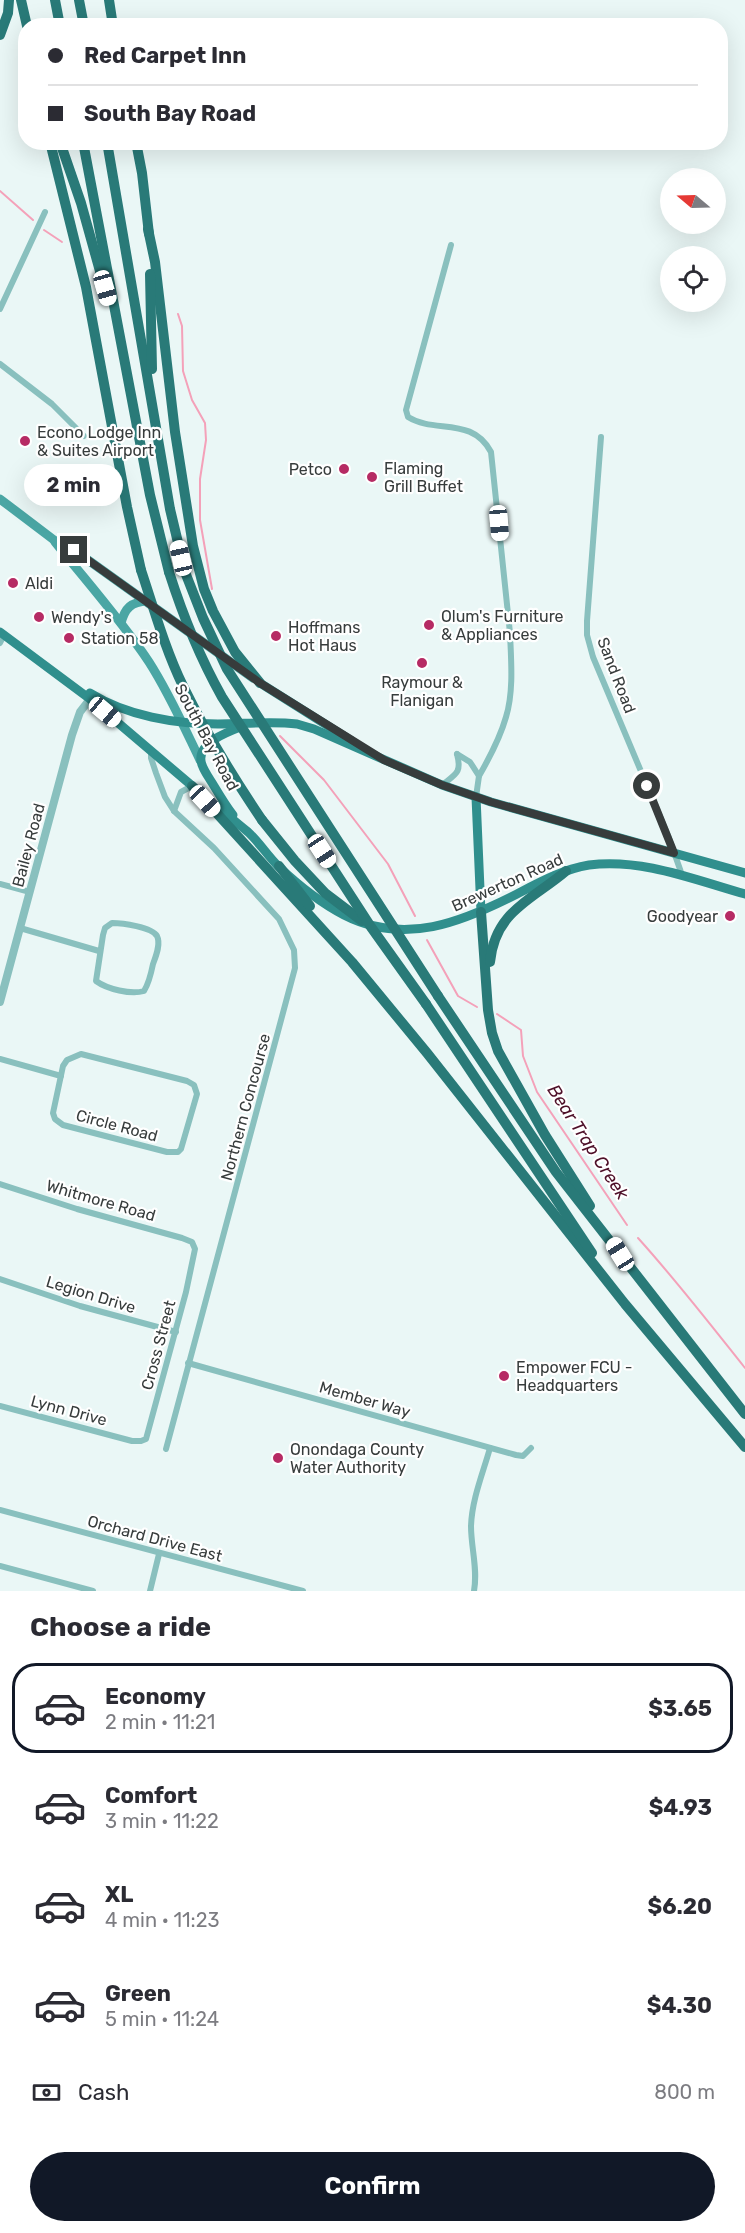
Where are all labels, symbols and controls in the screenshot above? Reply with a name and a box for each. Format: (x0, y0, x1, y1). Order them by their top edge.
text: Red Carpet Inn (84, 42, 246, 69)
text: South Bay Road (84, 100, 256, 127)
north arrow (660, 168, 726, 234)
map controls (660, 168, 726, 312)
button: locate (660, 246, 726, 312)
car (91, 268, 119, 308)
place label: Econo Lodge Inn & Suites Airport (37, 423, 161, 460)
marker: Econo Lodge Inn & Suites Airport (18, 434, 32, 448)
place label: Flaming Grill Buffet (384, 459, 463, 496)
place label: Petco (289, 460, 332, 479)
marker: Petco (337, 462, 351, 476)
callout: 2 min (25, 463, 124, 505)
marker: Flaming Grill Buffet (365, 470, 379, 484)
text: 2 min (46, 473, 101, 497)
car (488, 504, 510, 542)
route end (60, 536, 87, 563)
car (168, 538, 194, 578)
place label: Aldi (25, 574, 53, 593)
marker: Aldi (6, 576, 20, 590)
place label: Olum's Furniture & Appliances (441, 607, 564, 644)
place label: Wendy's (51, 608, 112, 627)
marker: Wendy's (32, 610, 46, 624)
place label: Hoffmans Hot Haus (288, 618, 360, 655)
marker: Olum's Furniture & Appliances (422, 618, 436, 632)
place label: Station 58 (81, 629, 159, 648)
marker: Hoffmans Hot Haus (269, 629, 283, 643)
marker: Station 58 (62, 631, 76, 645)
street label: Sand Road (593, 635, 640, 716)
marker: Raymour & Flanigan (415, 656, 429, 670)
place label: Raymour & Flanigan (381, 673, 463, 710)
street label: South Bay Road (170, 681, 243, 794)
car (85, 694, 125, 730)
route start (633, 772, 660, 799)
car (186, 782, 224, 820)
street label: Bailey Road (8, 801, 49, 889)
car (305, 831, 339, 871)
street label: Brewerton Road (449, 849, 566, 916)
place label: Goodyear (647, 907, 718, 926)
marker: Goodyear (723, 909, 737, 923)
street label: Northern Concourse (217, 1032, 274, 1183)
water label: Bear Trap Creek (543, 1080, 634, 1204)
street label: Circle Road (74, 1105, 160, 1146)
street label: Whitmore Road (44, 1176, 158, 1225)
car (603, 1234, 637, 1274)
street label: Legion Drive (44, 1272, 138, 1317)
street label: Cross Street (137, 1298, 180, 1392)
place label: Empower FCU - Headquarters (516, 1358, 632, 1395)
marker: Empower FCU - Headquarters (497, 1369, 511, 1383)
street label: Member Way (317, 1377, 413, 1422)
street label: Lynn Drive (29, 1391, 109, 1430)
place label: Onondaga County Water Authority (290, 1440, 424, 1477)
marker: Onondaga County Water Authority (271, 1451, 285, 1465)
street label: Orchard Drive East (85, 1511, 224, 1566)
text: Choose a ride (30, 1611, 211, 1643)
icon: car (33, 1681, 87, 1735)
text: Economy (105, 1683, 206, 1710)
text: $3.65 (648, 1695, 712, 1722)
text: 2 min · 11:21 (105, 1710, 215, 1734)
icon: car (33, 1780, 87, 1834)
text: Comfort (105, 1782, 197, 1809)
text: $4.93 (649, 1794, 712, 1821)
text: 3 min · 11:22 (105, 1809, 219, 1833)
icon: car (33, 1879, 87, 1933)
text: XL (105, 1881, 133, 1908)
text: $6.20 (647, 1893, 712, 1920)
text: 4 min · 11:23 (105, 1908, 219, 1932)
icon: car (33, 1978, 87, 2032)
text: Green (105, 1980, 171, 2007)
text: $4.30 (647, 1992, 712, 2019)
text: 5 min · 11:24 (105, 2007, 219, 2031)
icon: cash (30, 2076, 63, 2109)
text: Cash (78, 2079, 129, 2106)
text: 800 m (654, 2080, 715, 2104)
button: Confirm (30, 2152, 715, 2221)

